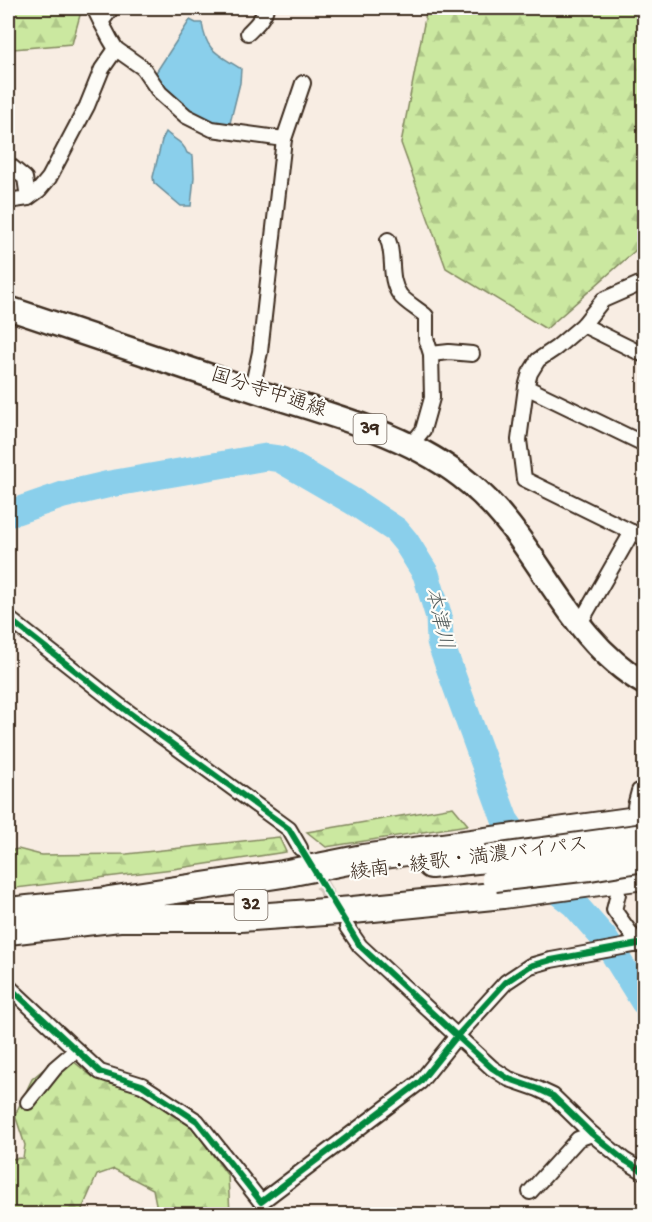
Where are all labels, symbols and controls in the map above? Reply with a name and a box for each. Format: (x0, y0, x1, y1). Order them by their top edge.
street label: 国分寺中通線 (207, 363, 329, 423)
road number: 39 (354, 414, 386, 444)
water label: 本津川 (418, 585, 457, 653)
street label: 綾南・綾歌・満濃バイパス (348, 832, 589, 886)
road number: 32 (234, 890, 268, 920)

